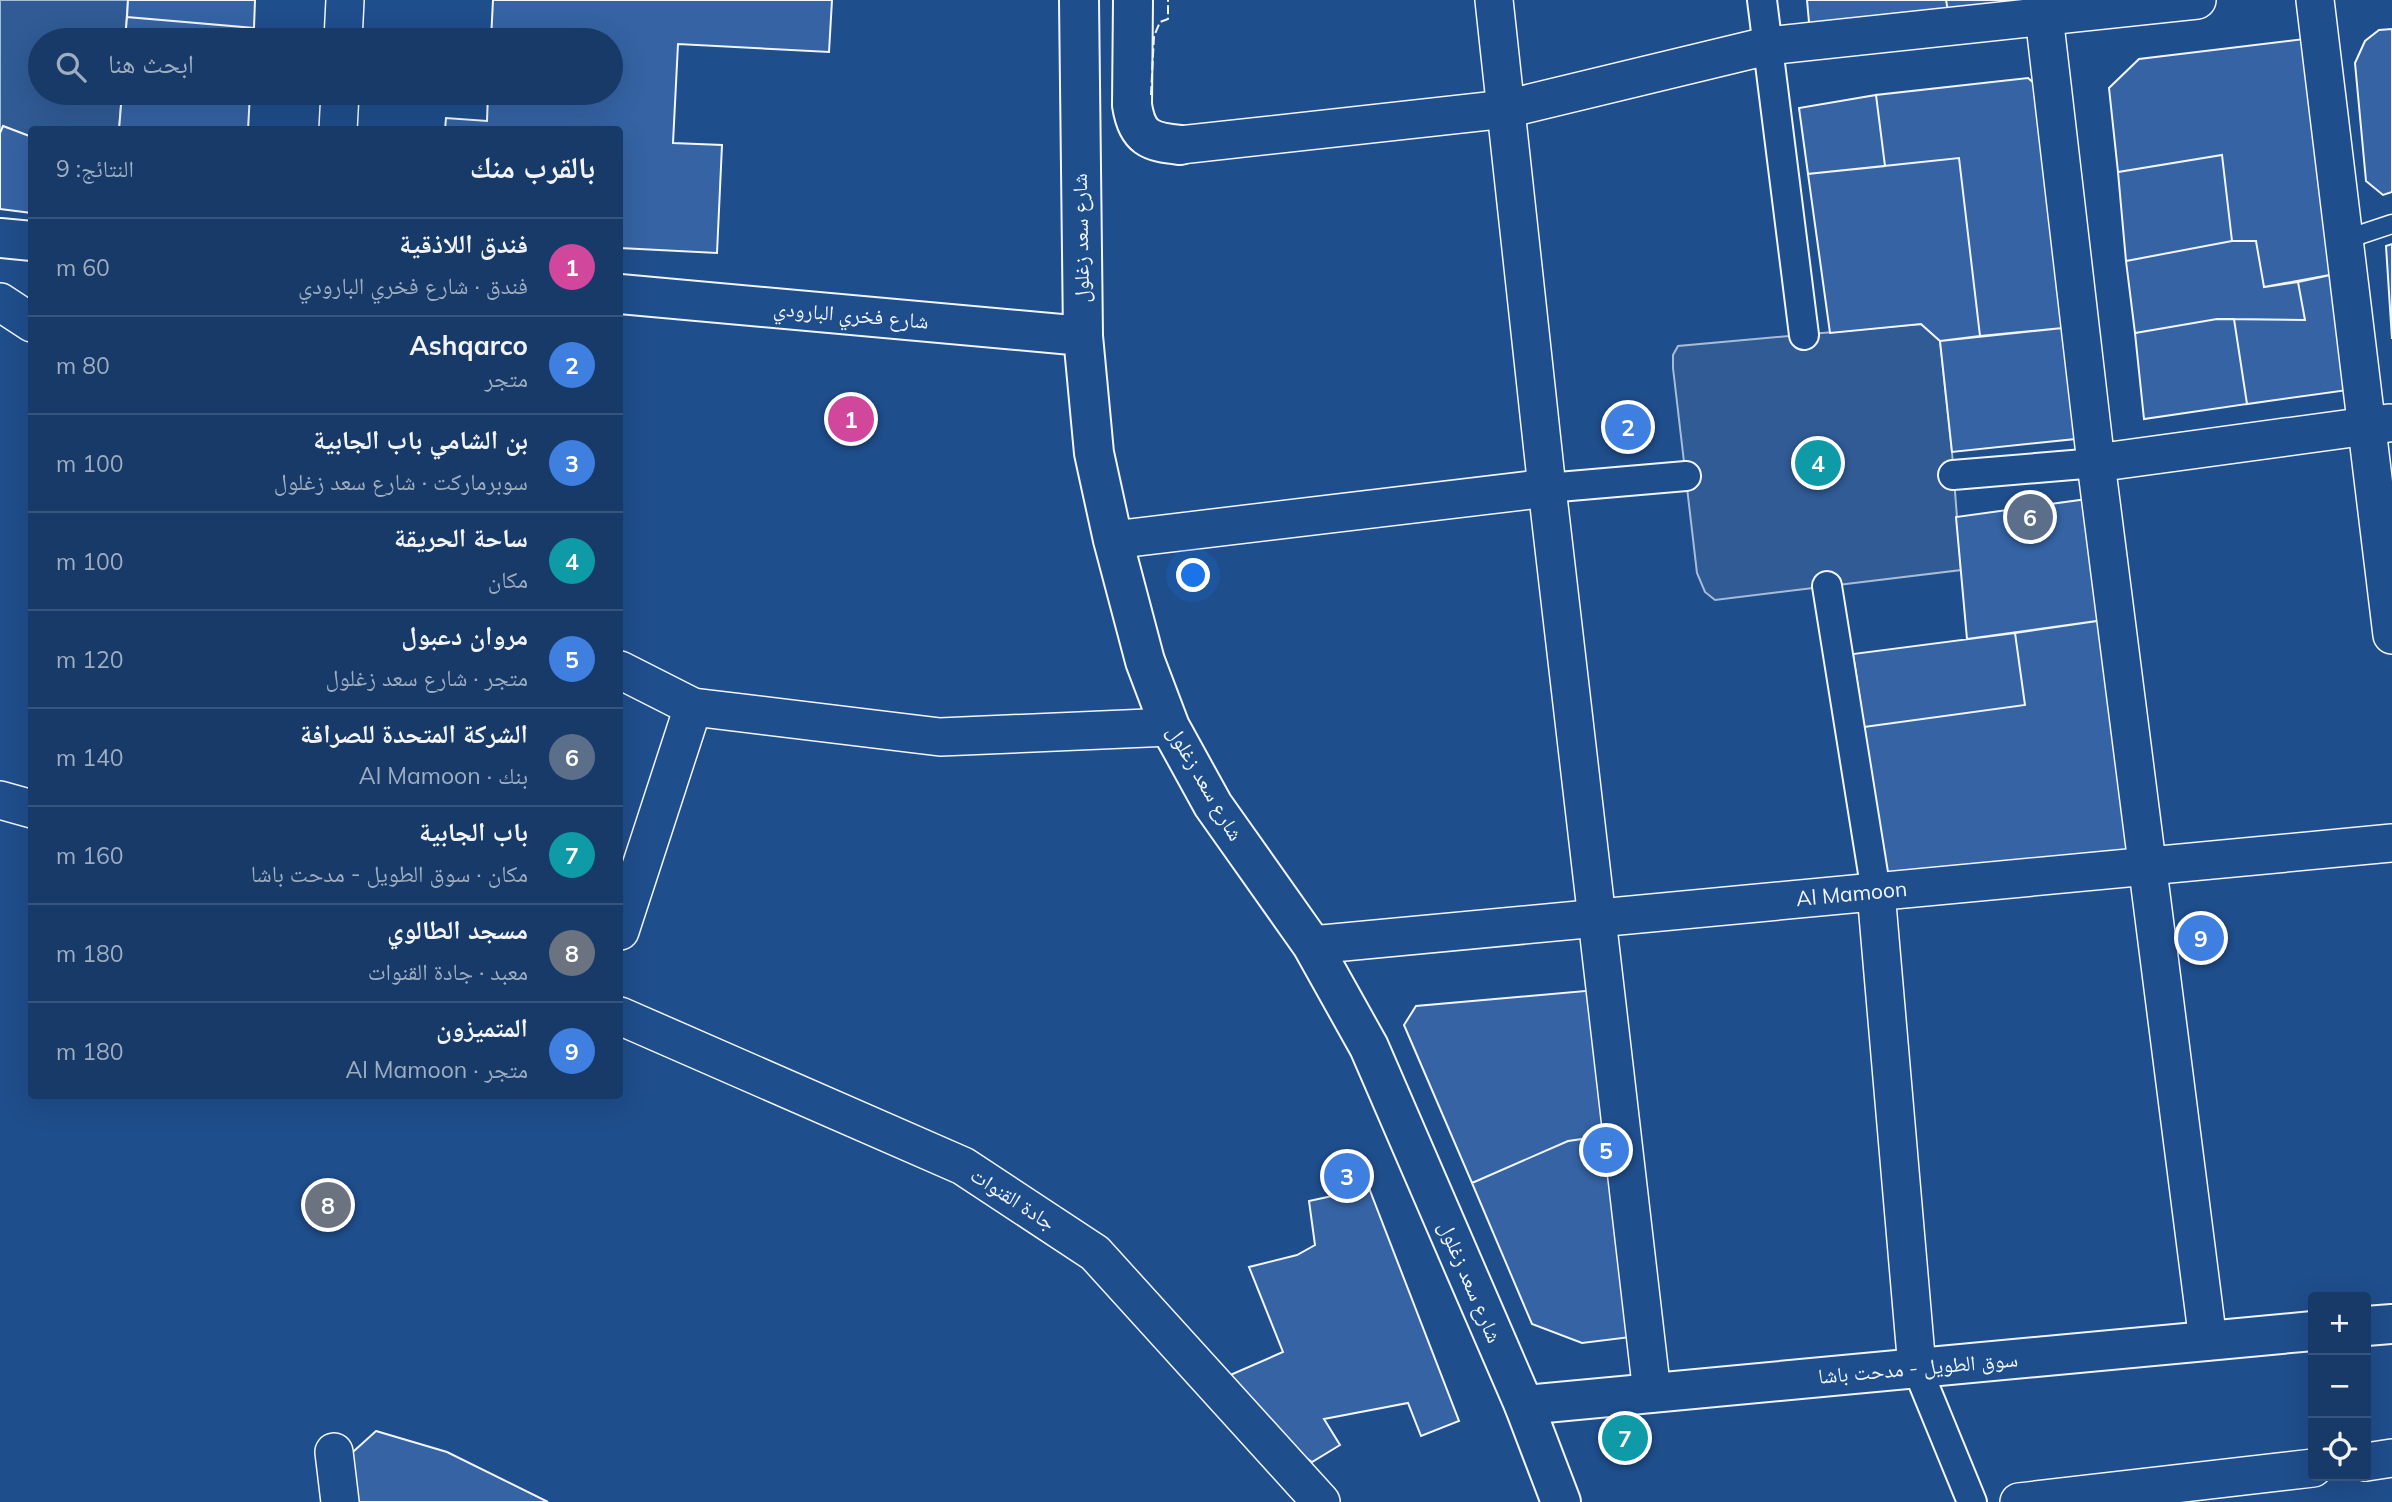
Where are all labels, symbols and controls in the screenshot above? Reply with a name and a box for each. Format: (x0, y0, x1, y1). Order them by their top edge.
search box (28, 28, 623, 105)
text: ابحث هنا (108, 47, 194, 80)
icon: search (52, 48, 90, 86)
text: بالقرب منك (470, 148, 595, 186)
text: النتائج: 9 (56, 154, 134, 183)
street label: شارع سعد زغلول (1066, 173, 1095, 303)
text: فندق اللاذقية (399, 227, 528, 260)
text: 60 m (56, 253, 110, 282)
text: 1 (565, 253, 579, 282)
text: فندق · شارع فخري البارودي (298, 271, 528, 300)
street label: شارع فخري البارودي (772, 294, 930, 338)
text: Ashqarco (410, 329, 528, 362)
text: 80 m (56, 351, 110, 380)
text: 2 (565, 351, 579, 380)
text: متجر (485, 364, 528, 393)
pin: 1 (828, 393, 874, 445)
pin: 2 (1605, 401, 1651, 453)
text: بن الشامي باب الجابية (313, 423, 528, 456)
pin: 4 (1795, 437, 1841, 489)
text: 100 m (56, 449, 124, 478)
text: 3 (565, 449, 579, 478)
text: سوبرماركت · شارع سعد زغلول (274, 467, 528, 496)
pin: 6 (2007, 491, 2053, 543)
text: ساحة الحريقة (394, 521, 528, 554)
text: 100 m (56, 547, 124, 576)
text: 4 (565, 547, 579, 576)
your location (1176, 558, 1210, 592)
text: مكان (488, 565, 528, 594)
text: مروان دعبول (401, 619, 528, 652)
text: 120 m (56, 645, 124, 674)
text: 5 (565, 645, 579, 674)
text: متجر · شارع سعد زغلول (325, 663, 528, 692)
text: الشركة المتحدة للصرافة (300, 717, 528, 750)
street label: شارع سعد زغلول (1161, 720, 1250, 846)
text: 140 m (56, 743, 124, 772)
text: 6 (565, 743, 579, 772)
text: بنك · Al Mamoon (359, 761, 528, 790)
text: باب الجابية (419, 815, 528, 848)
text: 160 m (56, 841, 124, 870)
text: 7 (565, 841, 579, 870)
text: مكان · سوق الطويل - مدحت باشا (251, 859, 528, 888)
street label: Al Mamoon (1795, 875, 1908, 911)
pin: 9 (2178, 912, 2224, 964)
text: مسجد الطالوي (387, 913, 528, 946)
text: 180 m (56, 939, 124, 968)
text: 8 (565, 939, 579, 968)
text: معبد · جادة القنوات (368, 957, 528, 986)
text: المتميزون (436, 1011, 528, 1044)
text: 180 m (56, 1037, 124, 1066)
text: 9 (565, 1037, 579, 1066)
text: متجر · Al Mamoon (345, 1055, 528, 1084)
pin: 5 (1583, 1124, 1629, 1176)
pin: 3 (1324, 1150, 1370, 1202)
street label: جادة القنوات (966, 1161, 1061, 1235)
pin: 8 (305, 1179, 351, 1231)
street label: شارع سعد زغلول (1433, 1217, 1508, 1347)
map controls (2308, 1292, 2371, 1481)
button: + (2308, 1292, 2371, 1355)
street label: سوق الطويل - مدحت باشا (1817, 1345, 2019, 1390)
button: − (2308, 1355, 2371, 1418)
pin: 7 (1602, 1412, 1648, 1464)
button: locate (2308, 1418, 2371, 1481)

